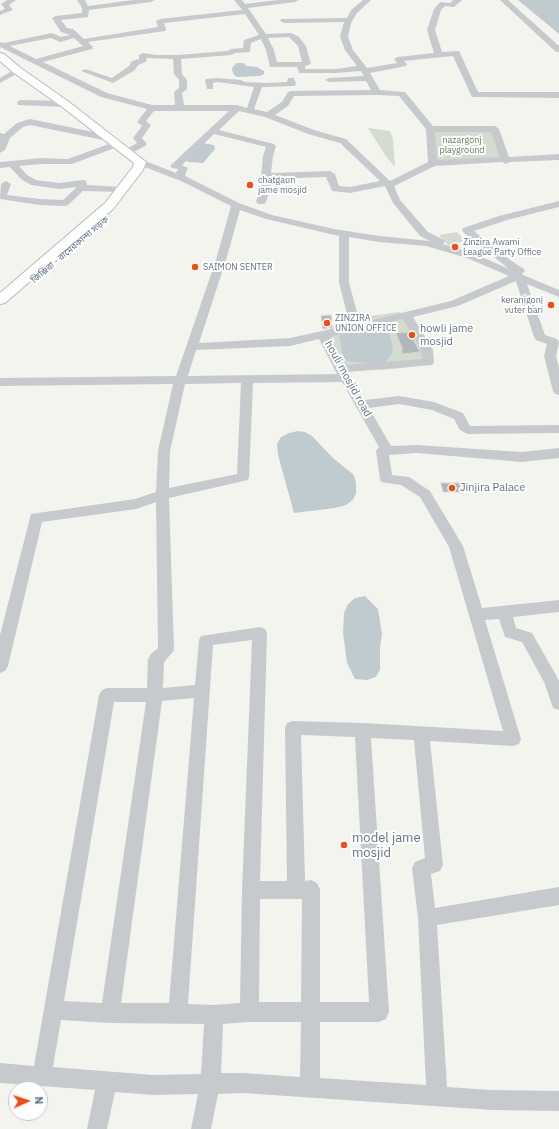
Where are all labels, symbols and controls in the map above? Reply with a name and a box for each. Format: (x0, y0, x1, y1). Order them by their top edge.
park label: nazargonj playground (439, 135, 485, 156)
place label: chatgaun jame mosjid (258, 175, 307, 196)
marker: chatgaun jame mosjid (245, 180, 255, 190)
street label: জিঞ্জিরা - রামেরকান্দা সড়ক (29, 214, 111, 286)
place label: Zinzira Awami League Party Office (463, 237, 541, 258)
marker: Zinzira Awami League Party Office (450, 242, 460, 252)
marker: SAIMON SENTER (190, 262, 200, 272)
place label: SAIMON SENTER (203, 262, 273, 272)
place label: keranigonj vuter bari (501, 295, 543, 316)
marker: keranigonj vuter bari (546, 300, 556, 310)
place label: ZINZIRA UNION OFFICE (335, 313, 397, 334)
marker: ZINZIRA UNION OFFICE (322, 318, 332, 328)
place label: howli jame mosjid (420, 322, 473, 348)
marker: howli jame mosjid (407, 330, 417, 340)
street label: houli mosjid road (322, 339, 374, 419)
place label: Jinjira Palace (460, 481, 525, 495)
marker: Jinjira Palace (447, 483, 457, 493)
place label: model jame mosjid (352, 830, 421, 861)
marker: model jame mosjid (339, 840, 349, 850)
north arrow (8, 1081, 48, 1121)
text: N (32, 1096, 46, 1105)

